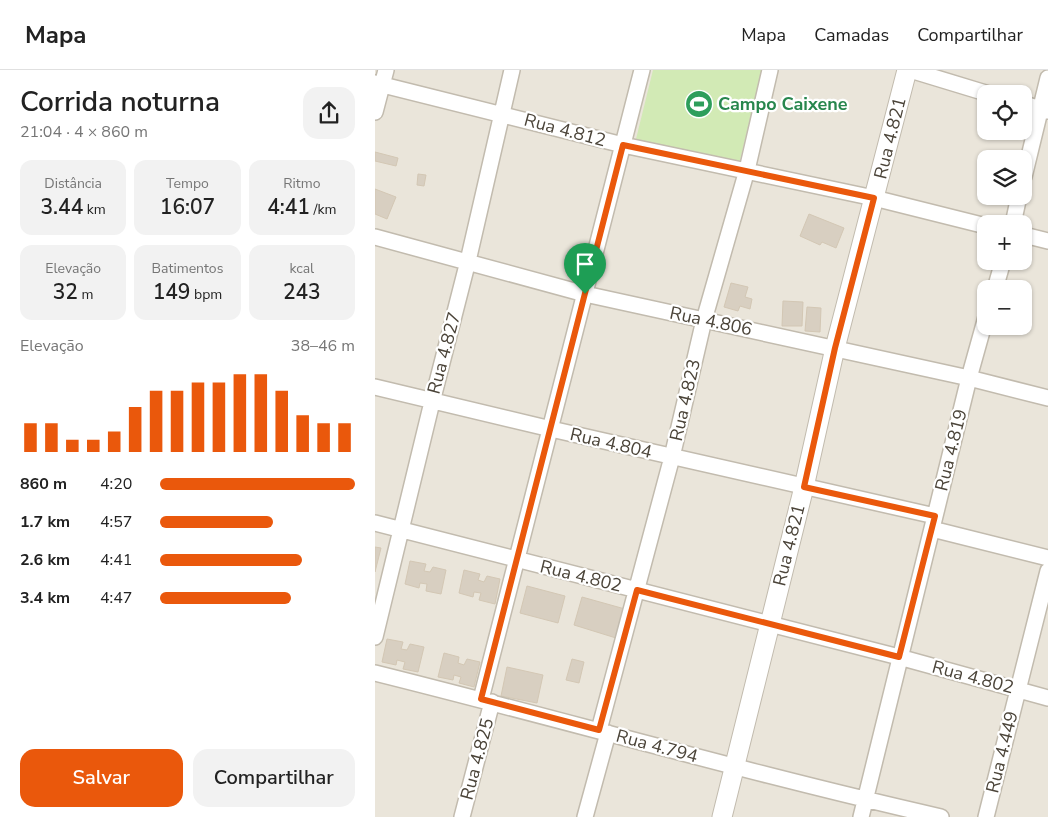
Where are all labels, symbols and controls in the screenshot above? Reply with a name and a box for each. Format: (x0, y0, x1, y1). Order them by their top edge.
text: Mapa (25, 19, 87, 51)
text: Mapa (741, 23, 786, 47)
text: Camadas (814, 23, 889, 47)
text: Compartilhar (917, 23, 1023, 47)
text: Corrida noturna (20, 83, 220, 121)
map controls (977, 85, 1032, 335)
button: locate (977, 85, 1032, 140)
button: share (303, 87, 355, 139)
sports icon: Campo Caixene (684, 89, 714, 119)
place label: Campo Caixene (718, 92, 848, 116)
street label: Rua 4.821 (868, 95, 912, 181)
street label: Rua 4.812 (522, 108, 608, 152)
text: 21:04 · 4 × 860 m (20, 121, 148, 143)
button: layers (977, 150, 1032, 205)
text: Distância (44, 174, 102, 193)
text: Tempo (166, 174, 209, 193)
text: Ritmo (283, 174, 320, 193)
text: 3.44 (40, 193, 83, 221)
text: 16:07 (160, 193, 215, 221)
text: 4:41 (267, 193, 310, 221)
text: km (83, 200, 106, 219)
text: /km (310, 200, 336, 219)
button: + (977, 215, 1032, 270)
pin (564, 243, 606, 294)
icon: arrive (571, 250, 599, 278)
text: Elevação (45, 259, 101, 278)
text: Batimentos (152, 259, 223, 278)
text: kcal (289, 259, 314, 278)
text: 32 (53, 278, 78, 306)
text: 149 (153, 278, 190, 306)
text: 243 (283, 278, 321, 306)
button: − (977, 280, 1032, 335)
text: m (78, 285, 94, 304)
text: bpm (190, 285, 222, 304)
street label: Rua 4.806 (668, 301, 754, 341)
street label: Rua 4.827 (422, 310, 466, 396)
text: Elevação (20, 335, 84, 357)
text: 38–46 m (291, 335, 355, 357)
street label: Rua 4.823 (664, 357, 706, 443)
street label: Rua 4.819 (929, 407, 973, 493)
street label: Rua 4.804 (568, 422, 655, 464)
text: 860 m (20, 473, 67, 495)
text: 4:20 (100, 473, 132, 495)
street label: Rua 4.821 (767, 502, 811, 588)
text: 1.7 km (20, 511, 70, 533)
text: 4:57 (100, 511, 132, 533)
text: 2.6 km (20, 549, 70, 571)
text: 4:41 (100, 549, 132, 571)
street label: Rua 4.802 (538, 554, 624, 598)
text: 3.4 km (20, 587, 70, 609)
text: 4:47 (100, 587, 132, 609)
street label: Rua 4.802 (930, 655, 1016, 699)
street label: Rua 4.449 (980, 709, 1024, 795)
street label: Rua 4.825 (455, 716, 499, 802)
street label: Rua 4.794 (614, 724, 701, 768)
button: Salvar (20, 749, 183, 807)
button: Compartilhar (193, 749, 355, 807)

